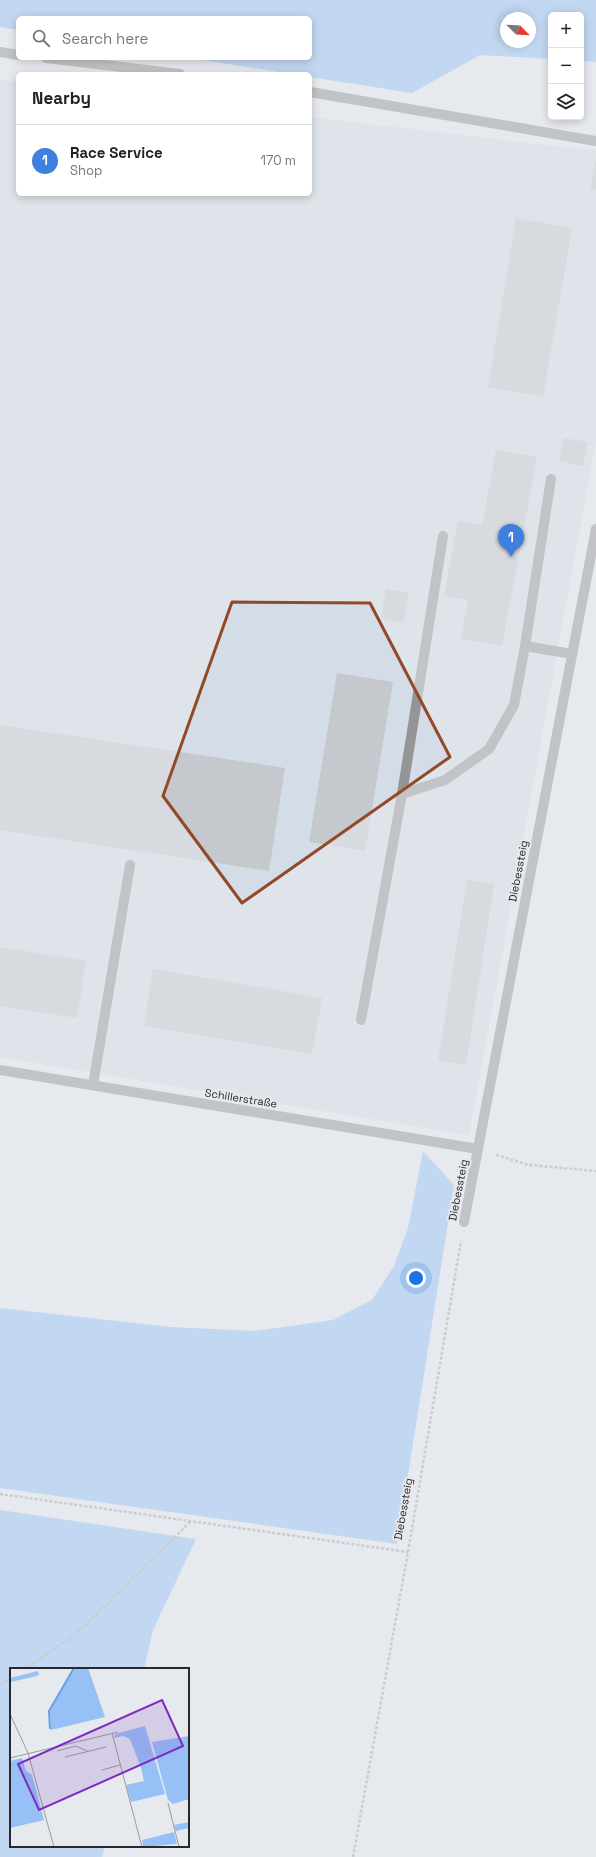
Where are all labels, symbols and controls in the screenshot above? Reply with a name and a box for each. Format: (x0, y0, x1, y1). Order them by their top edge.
north arrow (500, 12, 536, 48)
map controls (548, 12, 584, 120)
button: + (548, 12, 584, 48)
search box (16, 16, 312, 60)
icon: search (30, 27, 52, 49)
text: Search here (62, 29, 148, 48)
button: − (548, 48, 584, 84)
button: layers (548, 84, 584, 120)
text: Nearby (32, 87, 91, 109)
text: Race Service (70, 143, 163, 162)
text: 1 (42, 152, 48, 169)
text: 170 m (260, 152, 296, 169)
text: Shop (70, 162, 102, 179)
pin: 1 (498, 524, 524, 557)
street label: Diebessteig (505, 839, 531, 903)
street label: Schillerstraße (204, 1085, 278, 1111)
street label: Diebessteig (445, 1158, 471, 1222)
your location (406, 1268, 426, 1288)
street label: Diebessteig (391, 1477, 415, 1541)
inset map (10, 1668, 189, 1847)

